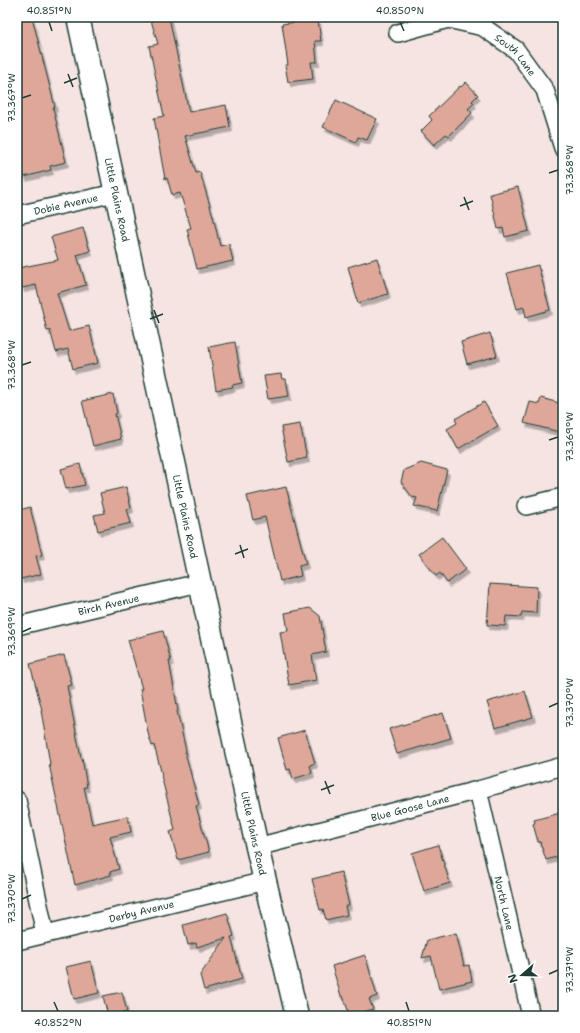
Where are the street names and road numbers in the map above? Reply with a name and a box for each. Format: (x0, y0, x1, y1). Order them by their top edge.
street label: South Lane (492, 31, 539, 79)
street label: Little Plains Road (102, 157, 133, 244)
street label: Dobie Avenue (32, 190, 99, 218)
street label: Little Plains Road (170, 473, 201, 560)
street label: Birch Avenue (76, 591, 141, 618)
street label: Little Plains Road (239, 790, 270, 877)
street label: Blue Goose Lane (369, 791, 451, 824)
street label: North Lane (492, 875, 517, 932)
street label: Derby Avenue (107, 897, 176, 925)

